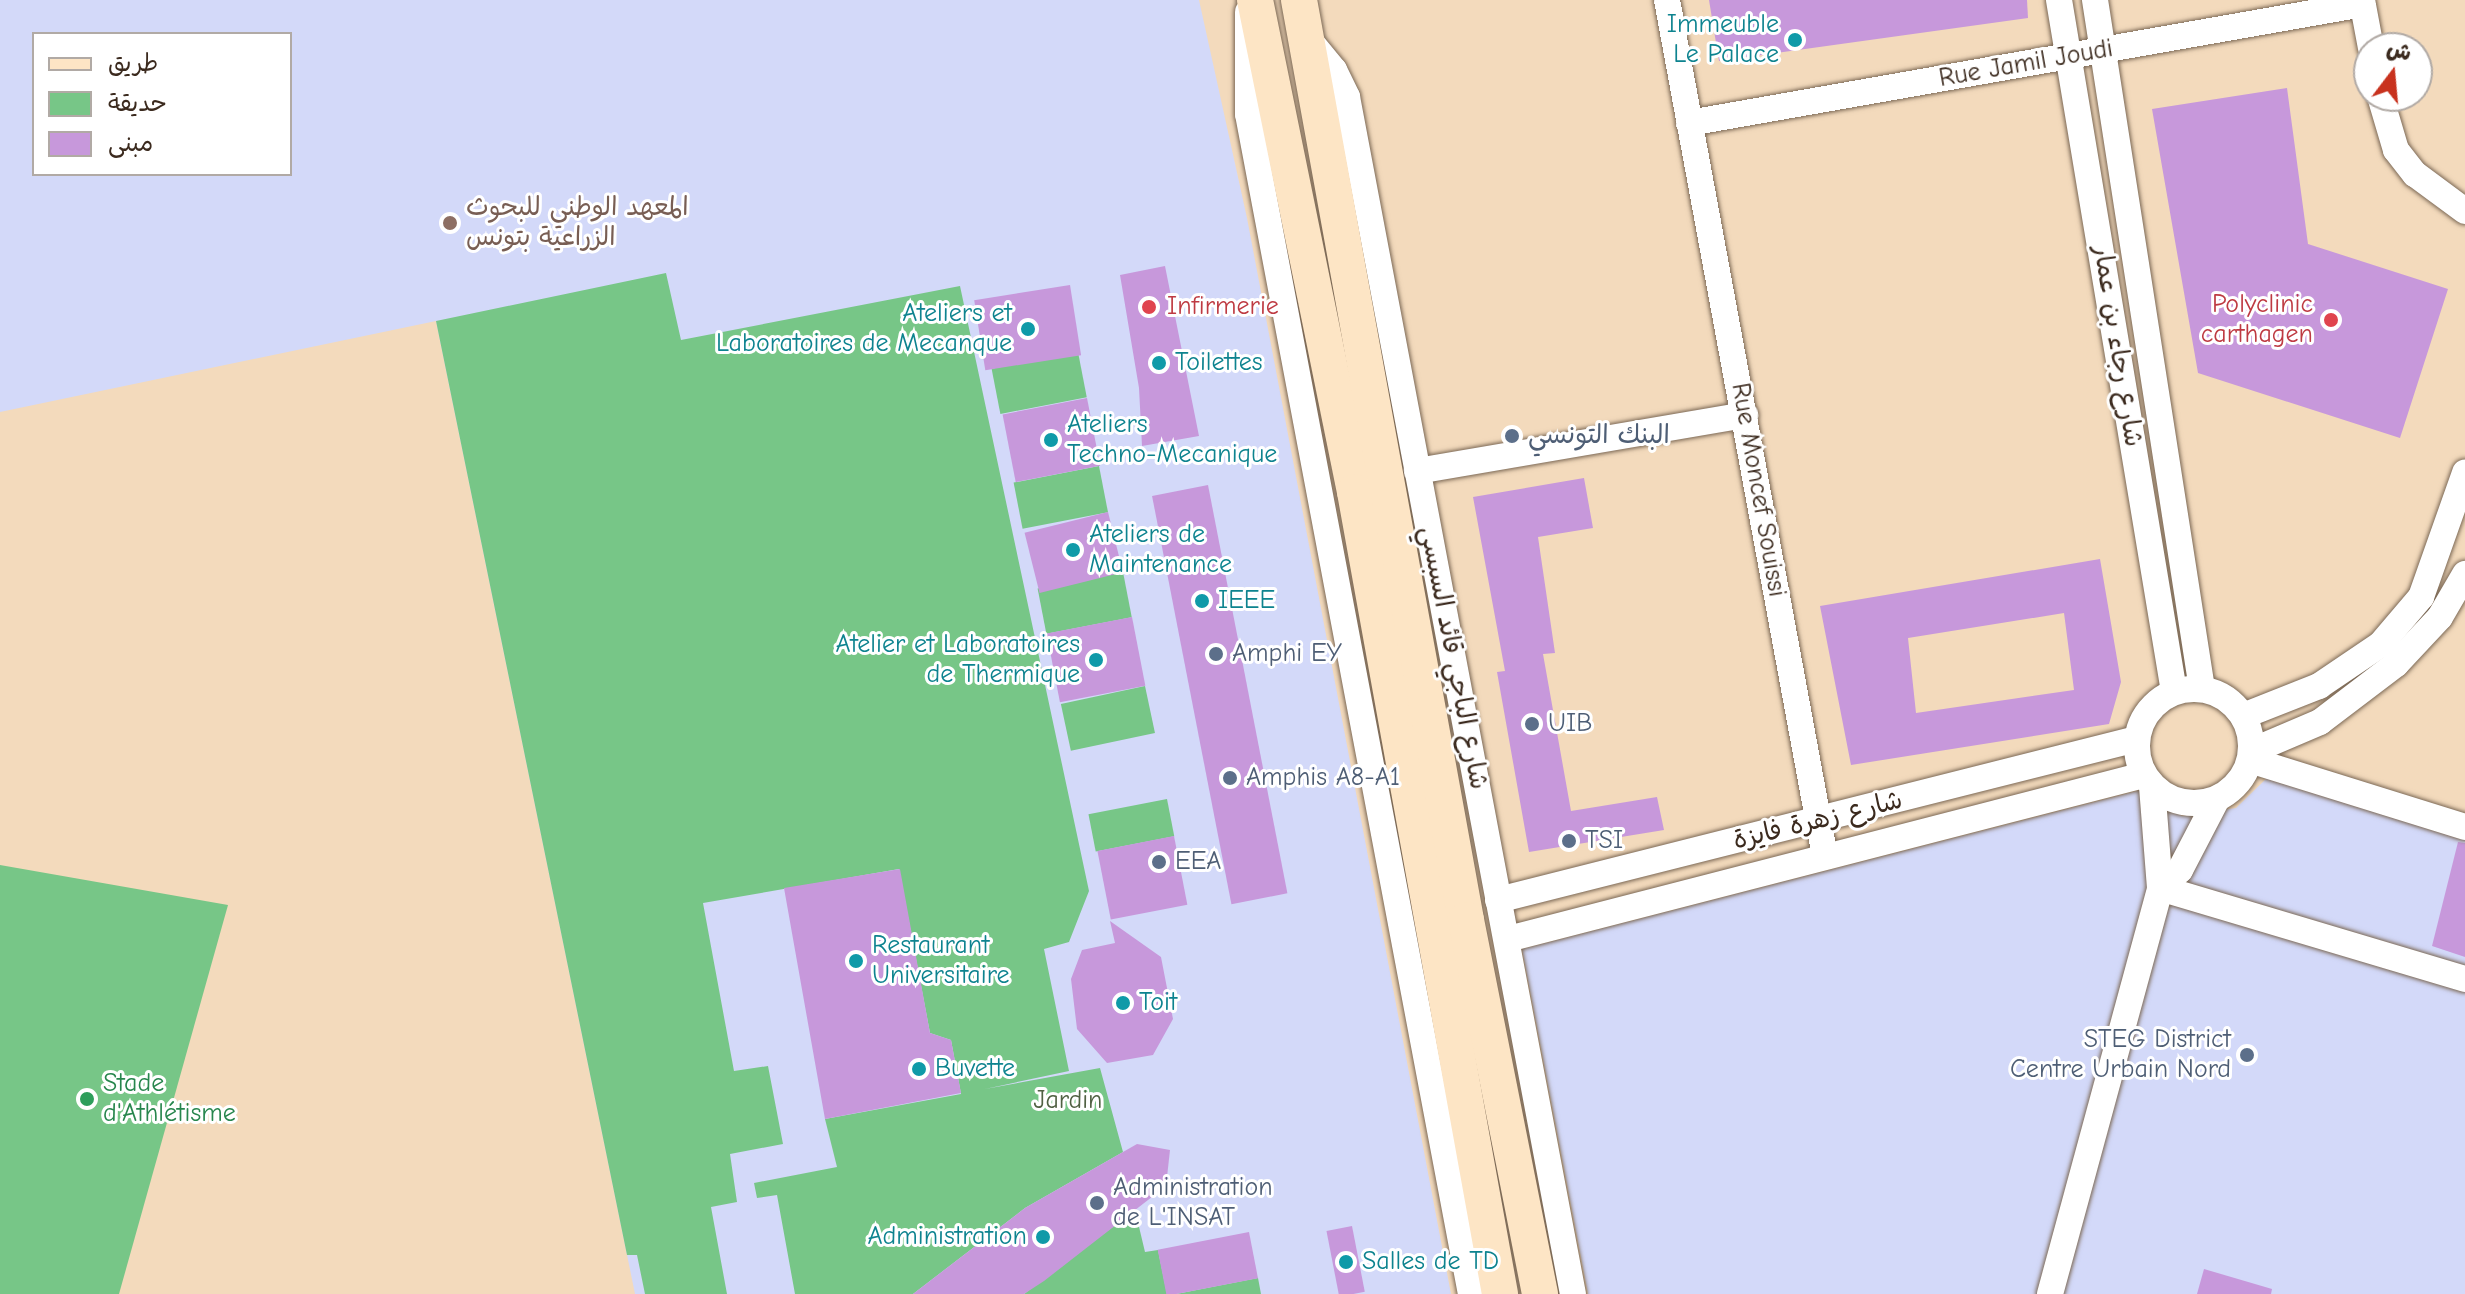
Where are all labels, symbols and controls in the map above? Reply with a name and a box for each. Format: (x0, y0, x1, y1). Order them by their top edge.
place label: Immeuble Le Palace (1667, 9, 1779, 70)
marker: Immeuble Le Palace (1786, 31, 1804, 49)
legend (32, 32, 292, 176)
north arrow (2353, 32, 2433, 112)
street label: Rue Jamil Joudi (1937, 33, 2115, 95)
text: ش (2384, 35, 2414, 67)
text: طريق (108, 49, 158, 77)
text: حديقة (108, 89, 167, 117)
text: مبنى (108, 129, 153, 157)
place label: المعهد الوطني للبحوث الزراعية بتونس (466, 192, 689, 254)
marker: المعهد الوطني للبحوث الزراعية بتونس (441, 214, 459, 232)
street label: شارع رجاء بن عمار (2086, 243, 2148, 449)
place label: Polyclinic carthagen (2201, 289, 2313, 350)
place label: Infirmerie (1167, 291, 1279, 323)
marker: Infirmerie (1138, 296, 1160, 318)
place label: Ateliers et Laboratoires de Mecanque (716, 298, 1012, 360)
marker: Polyclinic carthagen (2320, 309, 2342, 331)
marker: Ateliers et Laboratoires de Mecanque (1019, 320, 1037, 338)
place label: Toilettes (1175, 347, 1262, 379)
marker: Toilettes (1150, 354, 1168, 372)
street label: Rue Moncef Souissi (1724, 381, 1792, 599)
place label: Ateliers Techno-Mecanique (1067, 409, 1277, 470)
place label: البنك التونسي (1528, 420, 1670, 452)
marker: البنك التونسي (1503, 427, 1521, 445)
marker: Ateliers Techno-Mecanique (1042, 431, 1060, 449)
place label: Ateliers de Maintenance (1089, 519, 1232, 580)
street label: شارع الباجي قائد السبسي (1412, 524, 1494, 792)
marker: Ateliers de Maintenance (1064, 541, 1082, 559)
place label: IEEE (1218, 585, 1275, 617)
marker: IEEE (1193, 592, 1211, 610)
place label: Atelier et Laboratoires de Thermique (836, 629, 1080, 690)
place label: Amphi EY (1232, 638, 1342, 670)
marker: Amphi EY (1207, 645, 1225, 663)
marker: Atelier et Laboratoires de Thermique (1087, 651, 1105, 669)
place label: UIB (1548, 708, 1592, 740)
marker: UIB (1523, 715, 1541, 733)
place label: Amphis A8-A1 (1246, 762, 1400, 794)
marker: Amphis A8-A1 (1221, 769, 1239, 787)
street label: شارع زهرة فايزة (1730, 785, 1906, 857)
place label: TSI (1585, 825, 1623, 857)
marker: TSI (1560, 832, 1578, 850)
place label: EEA (1175, 846, 1221, 878)
marker: EEA (1150, 853, 1168, 871)
place label: Restaurant Universitaire (872, 930, 1010, 992)
marker: Restaurant Universitaire (847, 952, 865, 970)
place label: Toit (1139, 987, 1177, 1019)
marker: Toit (1114, 994, 1132, 1012)
place label: STEG District Centre Urbain Nord (2010, 1024, 2231, 1086)
marker: STEG District Centre Urbain Nord (2238, 1046, 2256, 1064)
place label: Buvette (935, 1053, 1015, 1085)
marker: Buvette (910, 1060, 928, 1078)
place label: Stade d'Athlétisme (103, 1068, 236, 1130)
park label: Jardin (1034, 1085, 1102, 1117)
marker: Stade d'Athlétisme (78, 1090, 96, 1108)
place label: Administration de L'INSAT (1113, 1172, 1273, 1234)
marker: Administration de L'INSAT (1088, 1194, 1106, 1212)
place label: Administration (867, 1221, 1027, 1253)
marker: Administration (1034, 1228, 1052, 1246)
place label: Salles de TD (1362, 1246, 1499, 1278)
marker: Salles de TD (1337, 1253, 1355, 1271)

